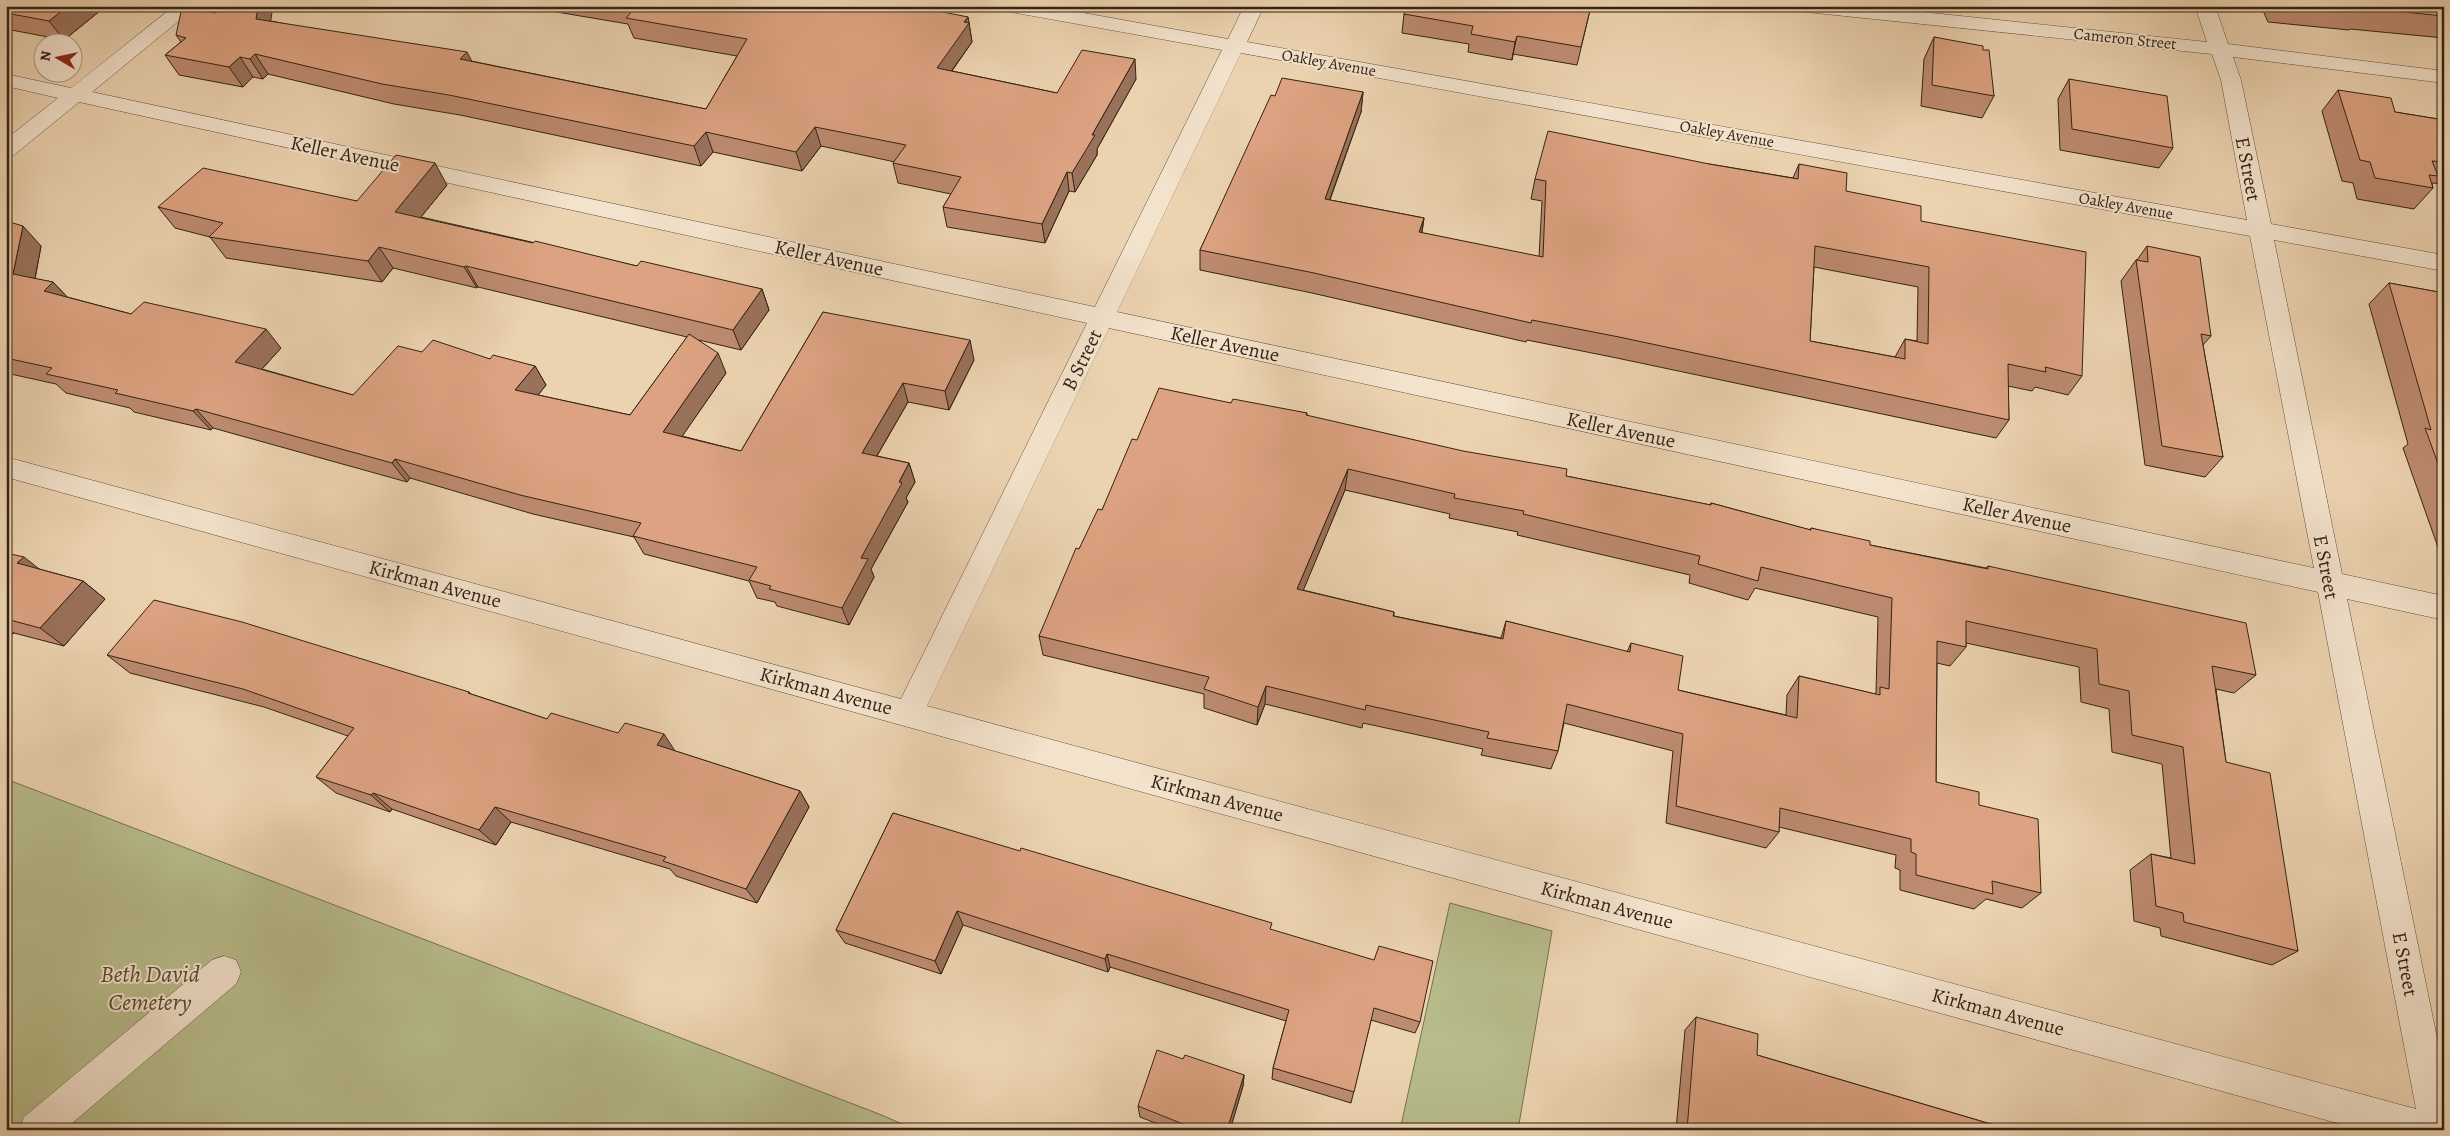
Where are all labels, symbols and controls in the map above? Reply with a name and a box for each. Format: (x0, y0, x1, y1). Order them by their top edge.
street label: Cameron Street (2073, 23, 2177, 55)
north arrow (32, 32, 82, 82)
street label: Oakley Avenue (1280, 44, 1378, 82)
text: N (35, 50, 56, 63)
street label: Oakley Avenue (1678, 115, 1776, 153)
street label: Keller Avenue (288, 129, 402, 179)
street label: E Street (2229, 135, 2268, 204)
street label: Oakley Avenue (2077, 187, 2175, 225)
street label: Keller Avenue (772, 233, 886, 283)
street label: Keller Avenue (1168, 319, 1282, 369)
street label: B Street (1056, 324, 1109, 395)
street label: Keller Avenue (1564, 405, 1678, 455)
street label: Keller Avenue (1960, 490, 2074, 540)
street label: E Street (2307, 533, 2346, 602)
street label: Kirkman Avenue (366, 553, 504, 615)
street label: Kirkman Avenue (757, 660, 895, 722)
street label: Kirkman Avenue (1148, 767, 1286, 829)
street label: Kirkman Avenue (1538, 874, 1676, 936)
street label: E Street (2386, 930, 2425, 999)
park label: Beth David Cemetery (100, 958, 200, 1018)
street label: Kirkman Avenue (1929, 981, 2067, 1043)

